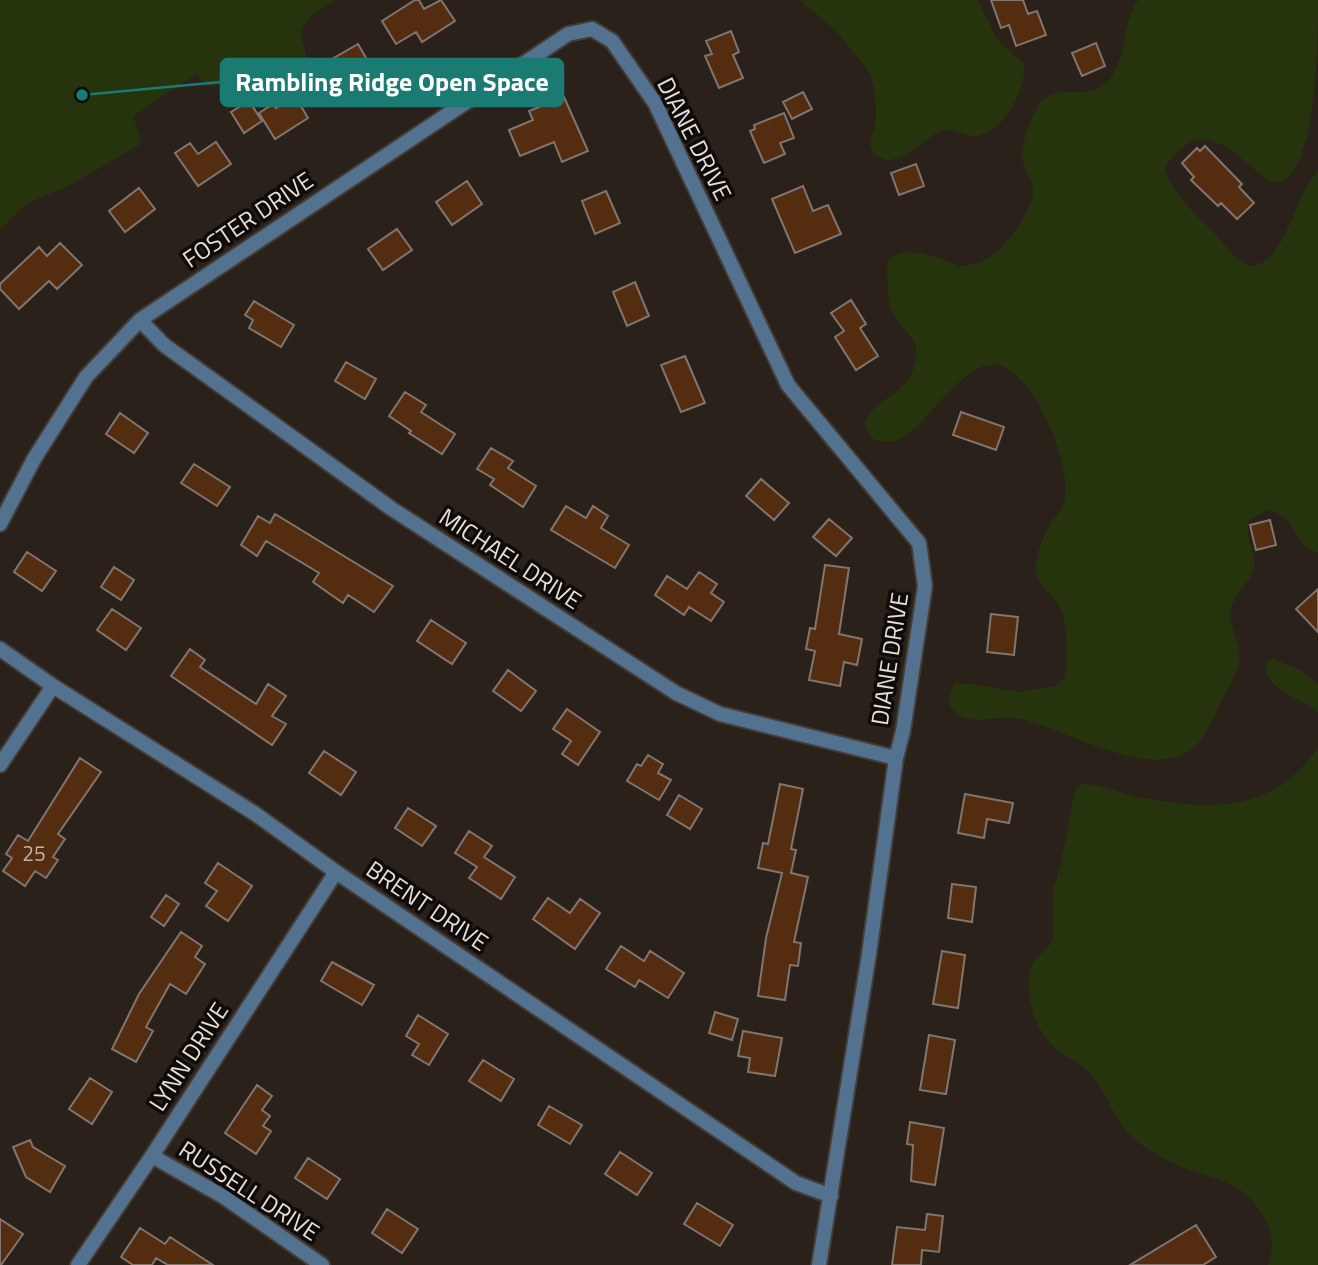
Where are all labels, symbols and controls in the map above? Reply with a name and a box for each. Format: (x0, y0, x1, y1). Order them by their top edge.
callout: Rambling Ridge Open Space (221, 59, 563, 106)
text: Rambling Ridge Open Space (235, 62, 549, 101)
street label: DIANE DRIVE (648, 71, 741, 206)
street label: FOSTER DRIVE (175, 162, 320, 276)
street label: MICHAEL DRIVE (432, 499, 589, 618)
street label: DIANE DRIVE (861, 590, 917, 728)
house number: 25 (22, 837, 46, 869)
street label: BRENT DRIVE (359, 851, 496, 959)
street label: LYNN DRIVE (139, 995, 237, 1118)
street label: RUSSELL DRIVE (172, 1131, 327, 1249)

